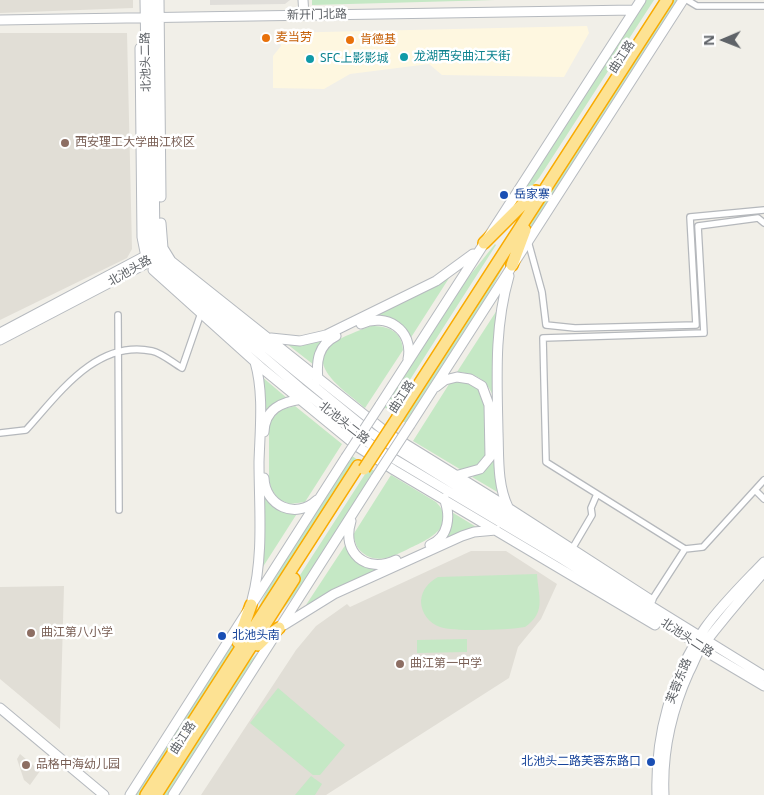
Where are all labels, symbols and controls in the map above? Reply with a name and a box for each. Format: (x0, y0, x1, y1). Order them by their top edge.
street label: 新开门北路 (287, 7, 347, 23)
north arrow (699, 15, 749, 65)
place label: 麦当劳 (276, 31, 312, 45)
street label: 北池头二路 (138, 32, 154, 92)
marker: 麦当劳 (260, 32, 272, 44)
place label: 肯德基 (360, 33, 396, 47)
marker: 肯德基 (344, 34, 356, 46)
text: N (699, 34, 718, 46)
street label: 曲江路 (606, 38, 638, 76)
place label: 龙湖西安曲江天街 (414, 50, 510, 64)
marker: 龙湖西安曲江天街 (398, 51, 410, 63)
place label: SFC上影影城 (320, 52, 388, 66)
marker: SFC上影影城 (304, 53, 316, 65)
place label: 西安理工大学曲江校区 (75, 136, 195, 150)
marker: 西安理工大学曲江校区 (59, 137, 71, 149)
place label: 岳家寨 (514, 188, 550, 202)
marker: 岳家寨 (498, 189, 510, 201)
street label: 北池头路 (106, 253, 154, 289)
street label: 曲江路 (386, 378, 418, 416)
street label: 北池头二路 (316, 399, 372, 447)
street label: 北池头二路 (658, 616, 716, 660)
place label: 曲江第八小学 (41, 626, 113, 640)
marker: 曲江第八小学 (25, 627, 37, 639)
place label: 北池头南 (232, 629, 280, 643)
marker: 北池头南 (216, 630, 228, 642)
street label: 芙蓉东路 (663, 656, 695, 706)
place label: 曲江第一中学 (410, 657, 482, 671)
marker: 曲江第一中学 (394, 658, 406, 670)
street label: 曲江路 (167, 719, 199, 757)
place label: 北池头二路芙蓉东路口 (521, 755, 641, 769)
marker: 北池头二路芙蓉东路口 (645, 756, 657, 768)
place label: 品格中海幼儿园 (36, 758, 120, 772)
marker: 品格中海幼儿园 (20, 759, 32, 771)

